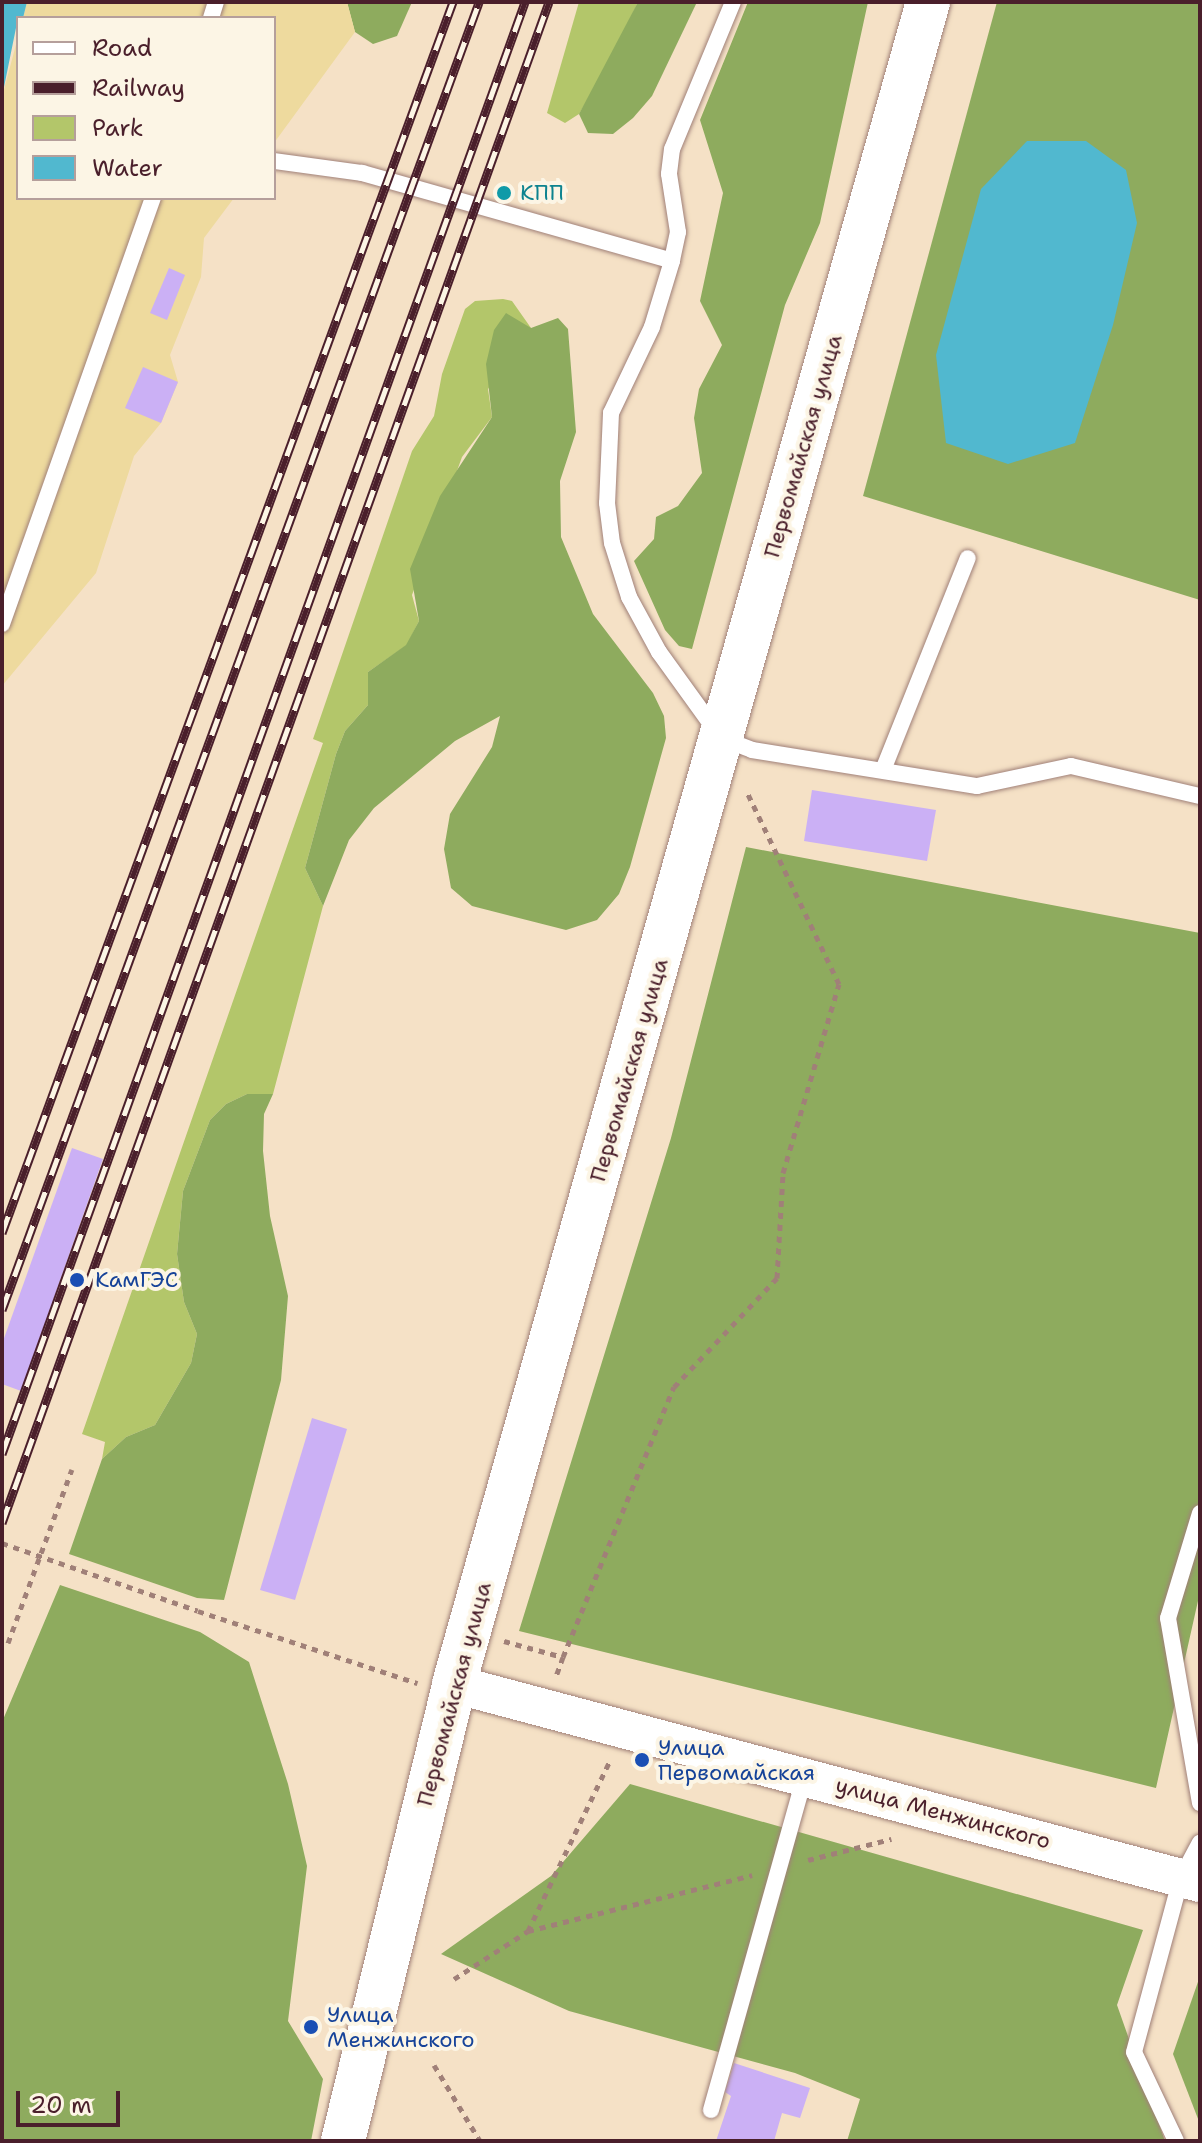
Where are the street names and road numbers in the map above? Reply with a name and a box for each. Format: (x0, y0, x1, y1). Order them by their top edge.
street label: Первомайская улица (758, 331, 848, 561)
street label: Первомайская улица (584, 955, 674, 1185)
street label: Первомайская улица (411, 1579, 497, 1809)
street label: улица Менжинского (833, 1772, 1053, 1854)

